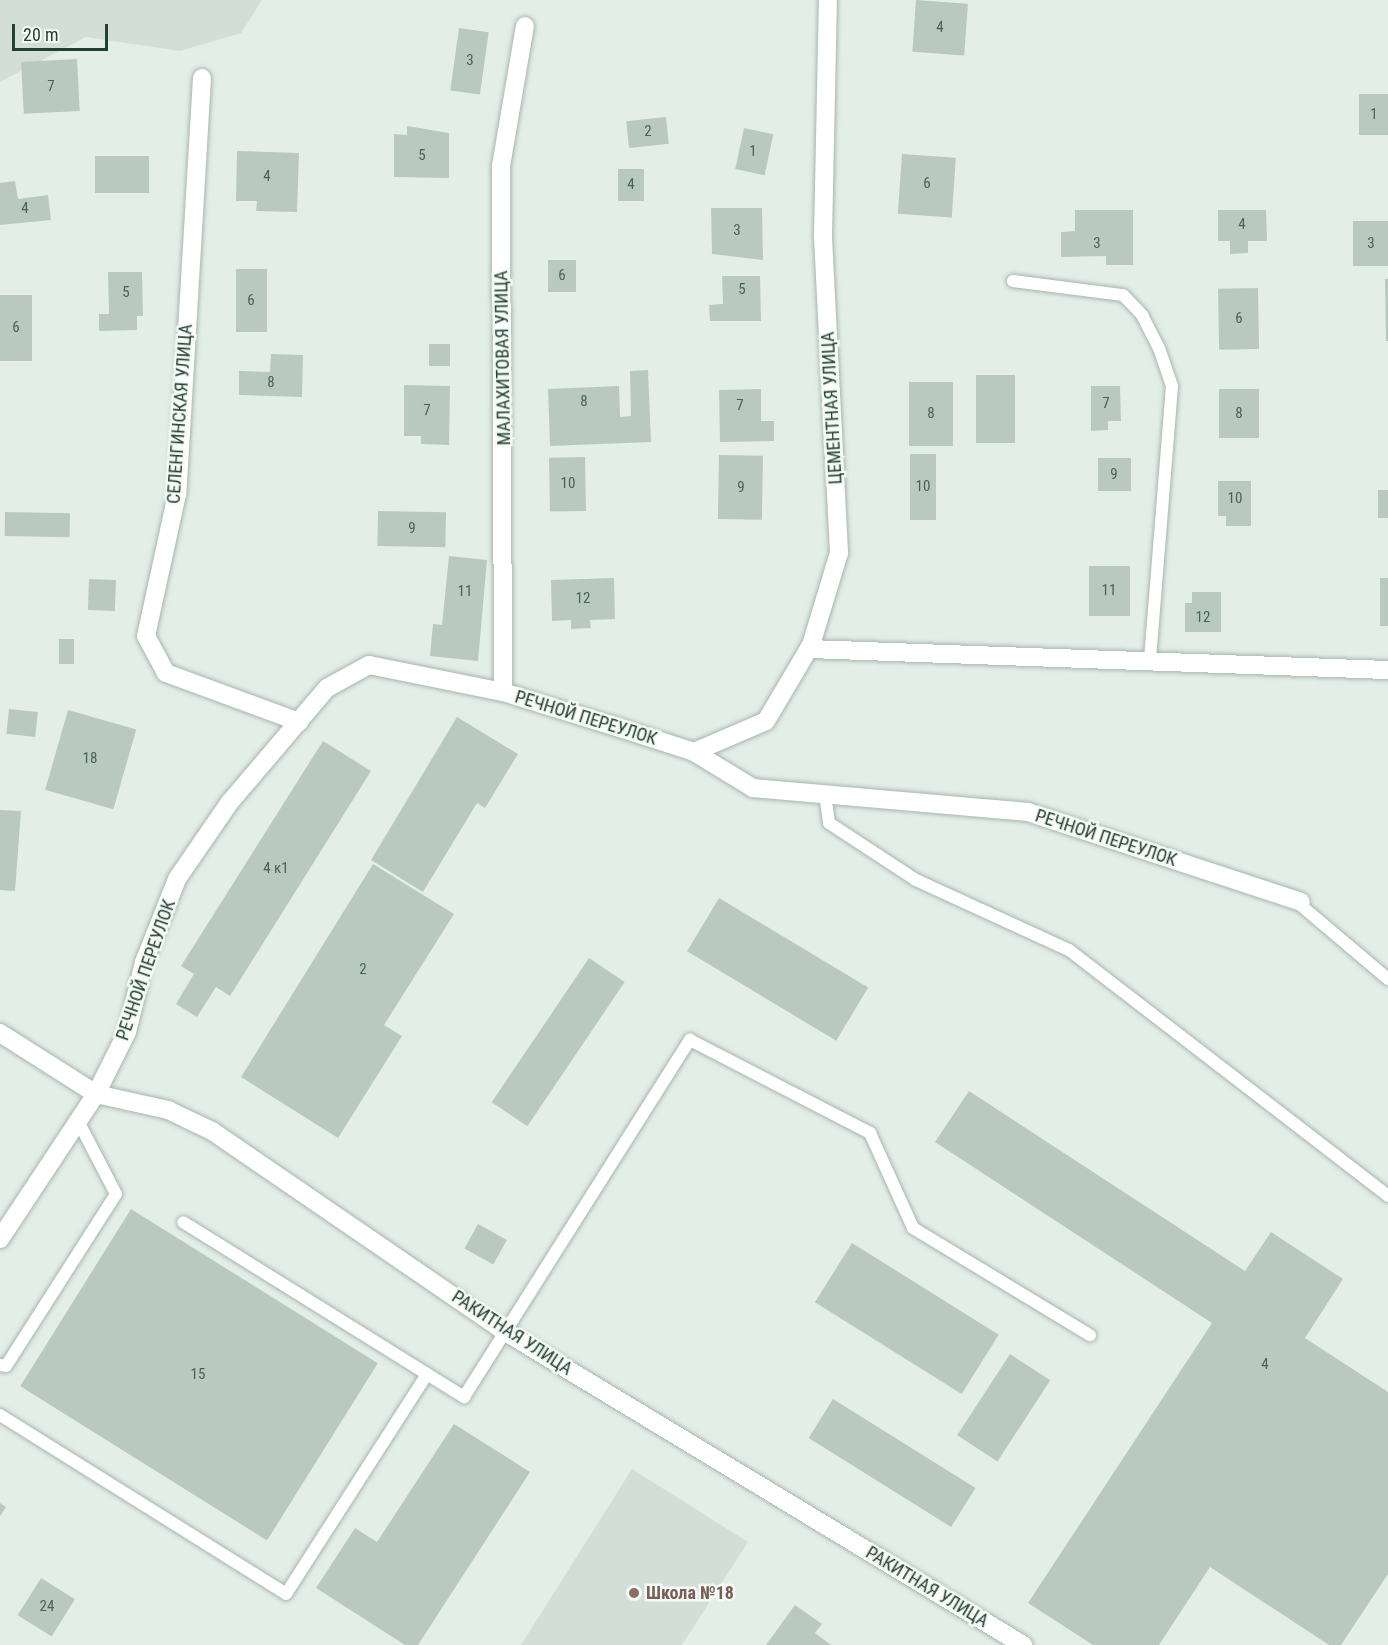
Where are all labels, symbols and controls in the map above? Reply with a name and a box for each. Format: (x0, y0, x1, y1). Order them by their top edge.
scale bar (15, 12, 111, 50)
house number: 4 (936, 19, 944, 37)
text: 20 m (23, 24, 58, 45)
house number: 3 (466, 52, 474, 70)
house number: 7 (47, 78, 55, 96)
house number: 1 (1370, 106, 1378, 124)
house number: 2 (644, 123, 652, 141)
house number: 1 (749, 143, 757, 161)
house number: 5 (418, 147, 426, 165)
house number: 4 (263, 168, 271, 186)
house number: 6 (923, 175, 931, 193)
house number: 4 (627, 176, 635, 194)
house number: 4 (21, 200, 29, 218)
house number: 4 (1238, 216, 1246, 234)
house number: 3 (733, 222, 741, 240)
house number: 3 (1093, 235, 1101, 253)
house number: 3 (1367, 235, 1375, 253)
house number: 6 (558, 267, 566, 285)
street label: МАЛАХИТОВАЯ УЛИЦА (491, 270, 515, 446)
house number: 5 (738, 281, 746, 299)
house number: 5 (122, 284, 130, 302)
house number: 6 (247, 292, 255, 310)
house number: 6 (1235, 310, 1243, 328)
house number: 6 (12, 319, 20, 337)
street label: СЕЛЕНГИНСКАЯ УЛИЦА (163, 323, 197, 505)
street label: ЦЕМЕНТНАЯ УЛИЦА (817, 331, 847, 485)
house number: 8 (267, 374, 275, 392)
house number: 8 (580, 393, 588, 411)
house number: 7 (1102, 395, 1110, 413)
house number: 7 (736, 397, 744, 415)
house number: 7 (423, 402, 431, 420)
house number: 8 (927, 405, 935, 423)
house number: 8 (1235, 405, 1243, 423)
house number: 9 (1110, 466, 1118, 484)
house number: 10 (561, 475, 575, 493)
house number: 10 (916, 478, 930, 496)
house number: 9 (737, 479, 745, 497)
house number: 10 (1228, 490, 1242, 508)
house number: 9 (408, 520, 416, 538)
house number: 11 (1102, 582, 1116, 600)
house number: 11 (458, 583, 472, 601)
house number: 12 (576, 590, 590, 608)
house number: 12 (1196, 609, 1210, 627)
street label: РЕЧНОЙ ПЕРЕУЛОК (512, 686, 660, 750)
house number: 18 (83, 750, 97, 768)
street label: РЕЧНОЙ ПЕРЕУЛОК (1033, 805, 1179, 871)
house number: 4 к1 (263, 860, 289, 878)
street label: РЕЧНОЙ ПЕРЕУЛОК (112, 897, 180, 1043)
house number: 2 (359, 961, 367, 979)
street label: РАКИТНАЯ УЛИЦА (448, 1286, 576, 1380)
house number: 4 (1261, 1356, 1269, 1374)
house number: 15 (191, 1366, 205, 1384)
street label: РАКИТНАЯ УЛИЦА (862, 1542, 992, 1632)
place label: Школа №18 (646, 1582, 734, 1604)
marker: Школа №18 (627, 1586, 641, 1600)
house number: 24 (40, 1598, 54, 1616)

